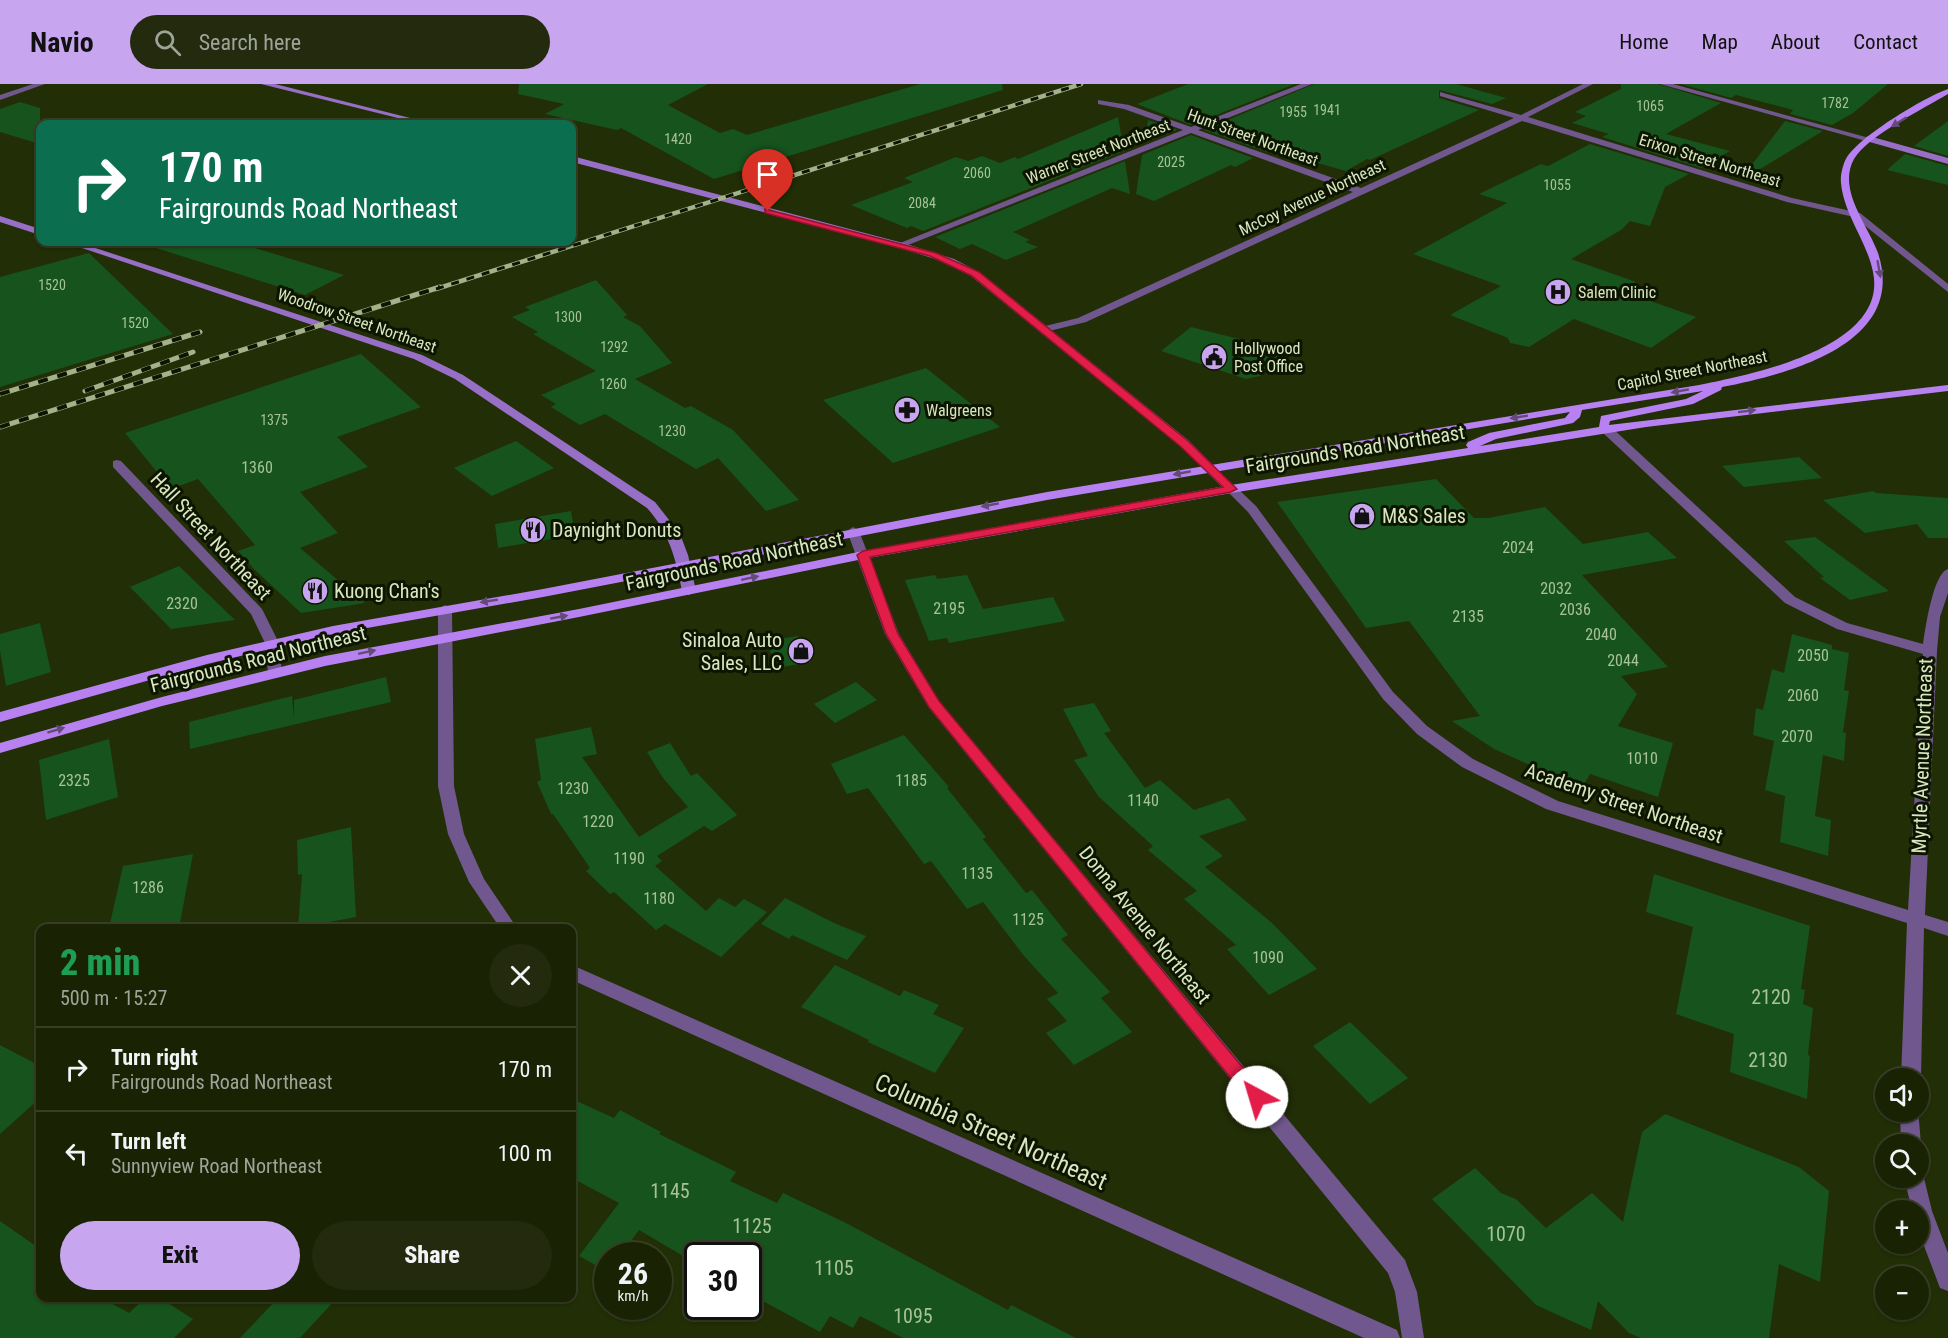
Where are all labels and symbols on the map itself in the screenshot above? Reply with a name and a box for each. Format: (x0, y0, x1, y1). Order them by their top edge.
house number: 1782 (1821, 95, 1849, 111)
house number: 1065 (1636, 98, 1664, 114)
house number: 1941 (1313, 102, 1341, 118)
house number: 1955 (1279, 104, 1307, 120)
street label: Hunt Street Northeast (1185, 105, 1321, 170)
street label: Warner Street Northeast (1024, 115, 1173, 188)
one-way arrow (1890, 116, 1907, 127)
street label: Erixon Street Northeast (1637, 130, 1783, 191)
house number: 1420 (664, 131, 692, 147)
pin (742, 149, 793, 211)
house number: 2025 (1157, 154, 1185, 170)
street label: McCoy Avenue Northeast (1236, 155, 1389, 240)
house number: 2060 (963, 165, 991, 181)
house number: 1055 (1543, 177, 1571, 193)
house number: 2084 (908, 195, 936, 211)
one-way arrow (1875, 260, 1884, 279)
house number: 1520 (38, 277, 66, 293)
hospital icon: Salem Clinic (1543, 277, 1573, 307)
place label: Salem Clinic (1578, 283, 1656, 302)
street label: Woodrow Street Northeast (275, 284, 439, 357)
house number: 1300 (554, 309, 582, 325)
house number: 1520 (121, 315, 149, 331)
house number: 1292 (600, 339, 628, 355)
place label: Hollywood Post Office (1234, 339, 1303, 376)
public building icon: Hollywood Post Office (1199, 342, 1229, 372)
street label: Capitol Street Northeast (1616, 347, 1769, 394)
house number: 1260 (599, 376, 627, 392)
one-way arrow (1670, 387, 1689, 396)
pharmacy icon: Walgreens (892, 395, 922, 425)
place label: Walgreens (926, 401, 992, 420)
one-way arrow (1738, 406, 1757, 416)
house number: 1375 (260, 412, 288, 428)
one-way arrow (1510, 412, 1529, 421)
street label: Fairgrounds Road Northeast (1244, 420, 1466, 478)
house number: 1230 (658, 423, 686, 439)
house number: 1360 (241, 458, 273, 477)
street label: Hall Street Northeast (146, 467, 276, 605)
one-way arrow (1172, 468, 1191, 477)
one-way arrow (980, 501, 999, 510)
shop icon: M&S Sales (1347, 501, 1377, 531)
place label: M&S Sales (1382, 504, 1466, 528)
restaurant icon: Daynight Donuts (518, 515, 548, 545)
place label: Daynight Donuts (552, 518, 681, 542)
street label: Fairgrounds Road Northeast (623, 526, 845, 596)
house number: 2024 (1502, 538, 1534, 557)
one-way arrow (741, 573, 759, 583)
restaurant icon: Kuong Chan's (300, 576, 330, 606)
place label: Kuong Chan's (334, 579, 440, 603)
house number: 2032 (1540, 579, 1572, 598)
house number: 2320 (166, 594, 198, 613)
one-way arrow (479, 597, 498, 606)
house number: 2195 (933, 599, 965, 618)
house number: 2036 (1559, 600, 1591, 619)
house number: 2135 (1452, 607, 1484, 626)
one-way arrow (549, 612, 568, 621)
street label: Fairgrounds Road Northeast (148, 621, 368, 697)
house number: 2040 (1585, 625, 1617, 644)
place label: Sinaloa Auto Sales, LLC (682, 628, 782, 675)
shop icon: Sinaloa Auto Sales, LLC (786, 636, 816, 666)
house number: 2050 (1797, 646, 1829, 665)
one-way arrow (358, 647, 377, 656)
house number: 2044 (1607, 651, 1639, 670)
street label: Myrtle Avenue Northeast (1907, 658, 1937, 854)
house number: 2060 (1787, 686, 1819, 705)
one-way arrow (47, 725, 65, 734)
house number: 2070 (1781, 727, 1813, 746)
house number: 1010 (1626, 749, 1658, 768)
street label: Academy Street Northeast (1522, 758, 1726, 848)
house number: 2325 (58, 771, 90, 790)
house number: 1185 (895, 771, 927, 790)
house number: 1230 (557, 779, 589, 798)
house number: 1140 (1127, 791, 1159, 810)
house number: 1220 (582, 812, 614, 831)
street label: Donna Avenue Northeast (1074, 841, 1216, 1009)
house number: 1190 (613, 849, 645, 868)
house number: 1135 (961, 864, 993, 883)
house number: 1286 (132, 878, 164, 897)
house number: 1180 (643, 889, 675, 908)
house number: 1125 (1012, 910, 1044, 929)
house number: 1090 (1252, 948, 1284, 967)
house number: 2120 (1751, 985, 1791, 1009)
house number: 2130 (1748, 1048, 1788, 1072)
position arrow (1225, 1065, 1289, 1129)
street label: Columbia Street Northeast (871, 1068, 1111, 1196)
house number: 1145 (650, 1179, 690, 1203)
house number: 1125 (732, 1214, 772, 1238)
house number: 1070 (1486, 1222, 1526, 1246)
speed limit sign: 30 (684, 1242, 762, 1320)
house number: 1105 (814, 1256, 854, 1280)
house number: 1095 (893, 1304, 933, 1328)

